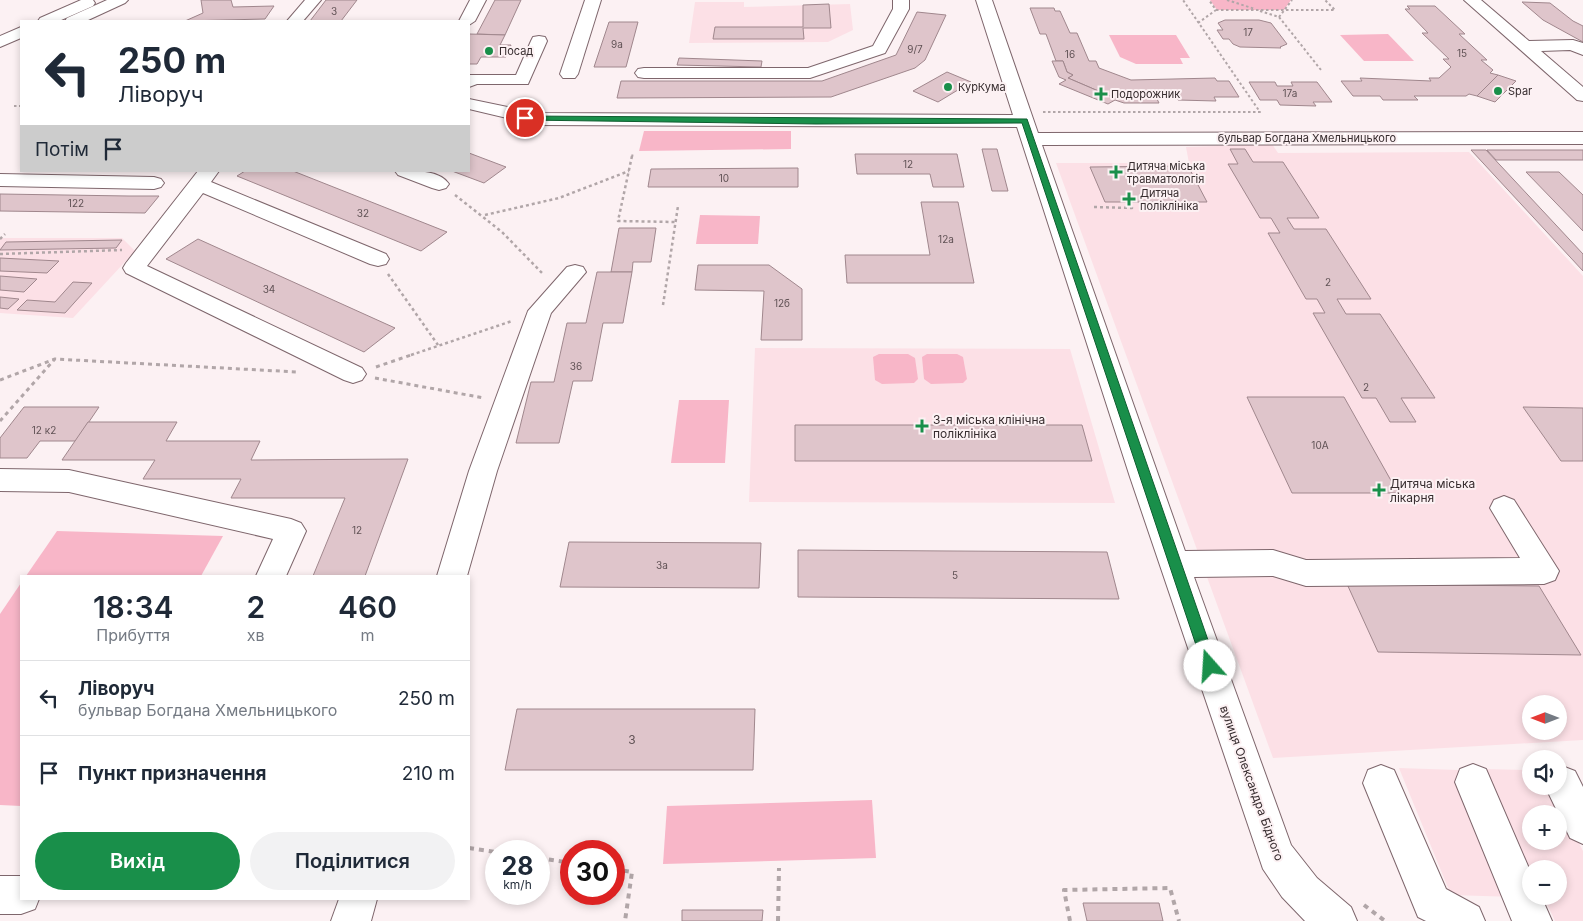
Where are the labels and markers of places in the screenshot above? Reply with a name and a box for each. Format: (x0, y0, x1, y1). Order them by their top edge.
place label: Посад (499, 44, 533, 58)
marker: Посад (483, 45, 495, 57)
place label: КурКума (958, 80, 1006, 94)
marker: КурКума (942, 81, 954, 93)
place label: Spar (1508, 84, 1532, 98)
marker: Spar (1492, 85, 1504, 97)
place label: Подорожник (1111, 87, 1180, 101)
marker: Подорожник (1095, 88, 1107, 100)
pin (504, 97, 546, 139)
place label: Дитяча міська травматологія (1127, 159, 1205, 186)
marker: Дитяча міська травматологія (1109, 165, 1123, 179)
place label: Дитяча поліклініка (1140, 186, 1198, 213)
marker: Дитяча поліклініка (1122, 192, 1136, 206)
place label: 3-я міська клінічна поліклініка (933, 412, 1045, 441)
marker: 3-я міська клінічна поліклініка (915, 419, 929, 433)
place label: Дитяча міська лікарня (1390, 476, 1475, 505)
marker: Дитяча міська лікарня (1372, 483, 1386, 497)

